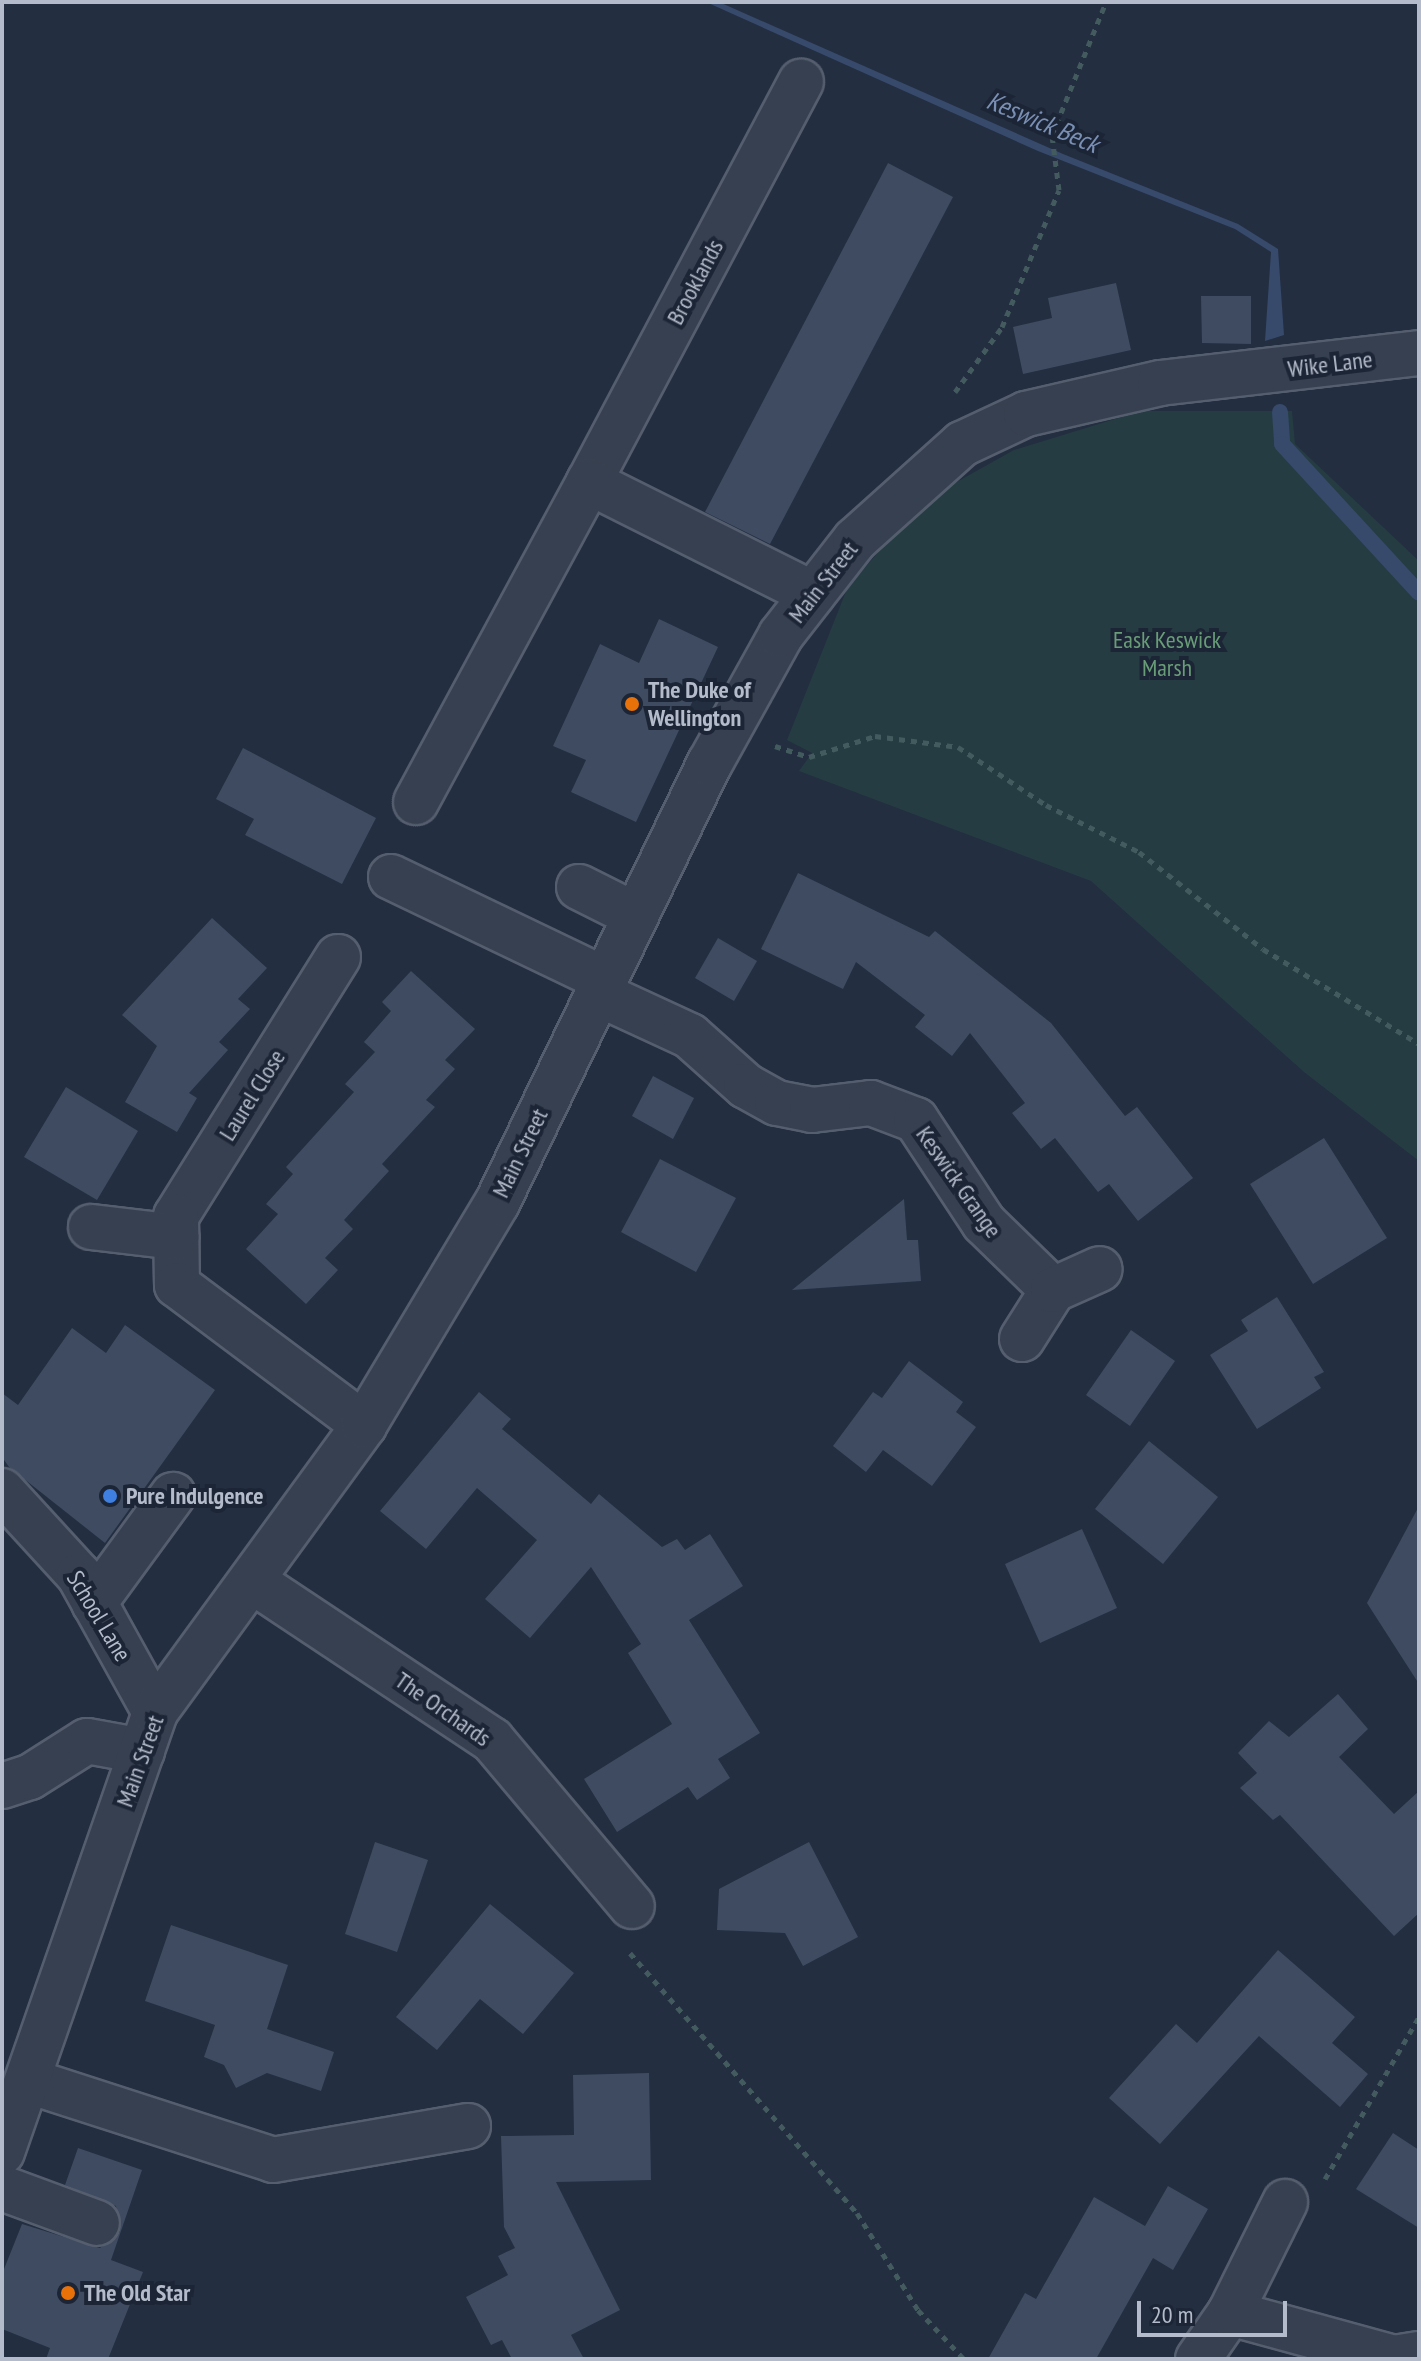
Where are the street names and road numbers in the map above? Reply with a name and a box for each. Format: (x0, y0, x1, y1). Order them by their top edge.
street label: Brooklands (661, 235, 729, 329)
street label: Wike Lane (1286, 345, 1374, 383)
street label: Main Street (782, 536, 864, 628)
street label: Laurel Close (213, 1044, 291, 1146)
street label: Main Street (486, 1104, 554, 1202)
street label: Keswick Grange (910, 1120, 1008, 1244)
street label: School Lane (61, 1566, 137, 1666)
street label: The Orchards (390, 1666, 496, 1752)
street label: Main Street (110, 1711, 170, 1811)

